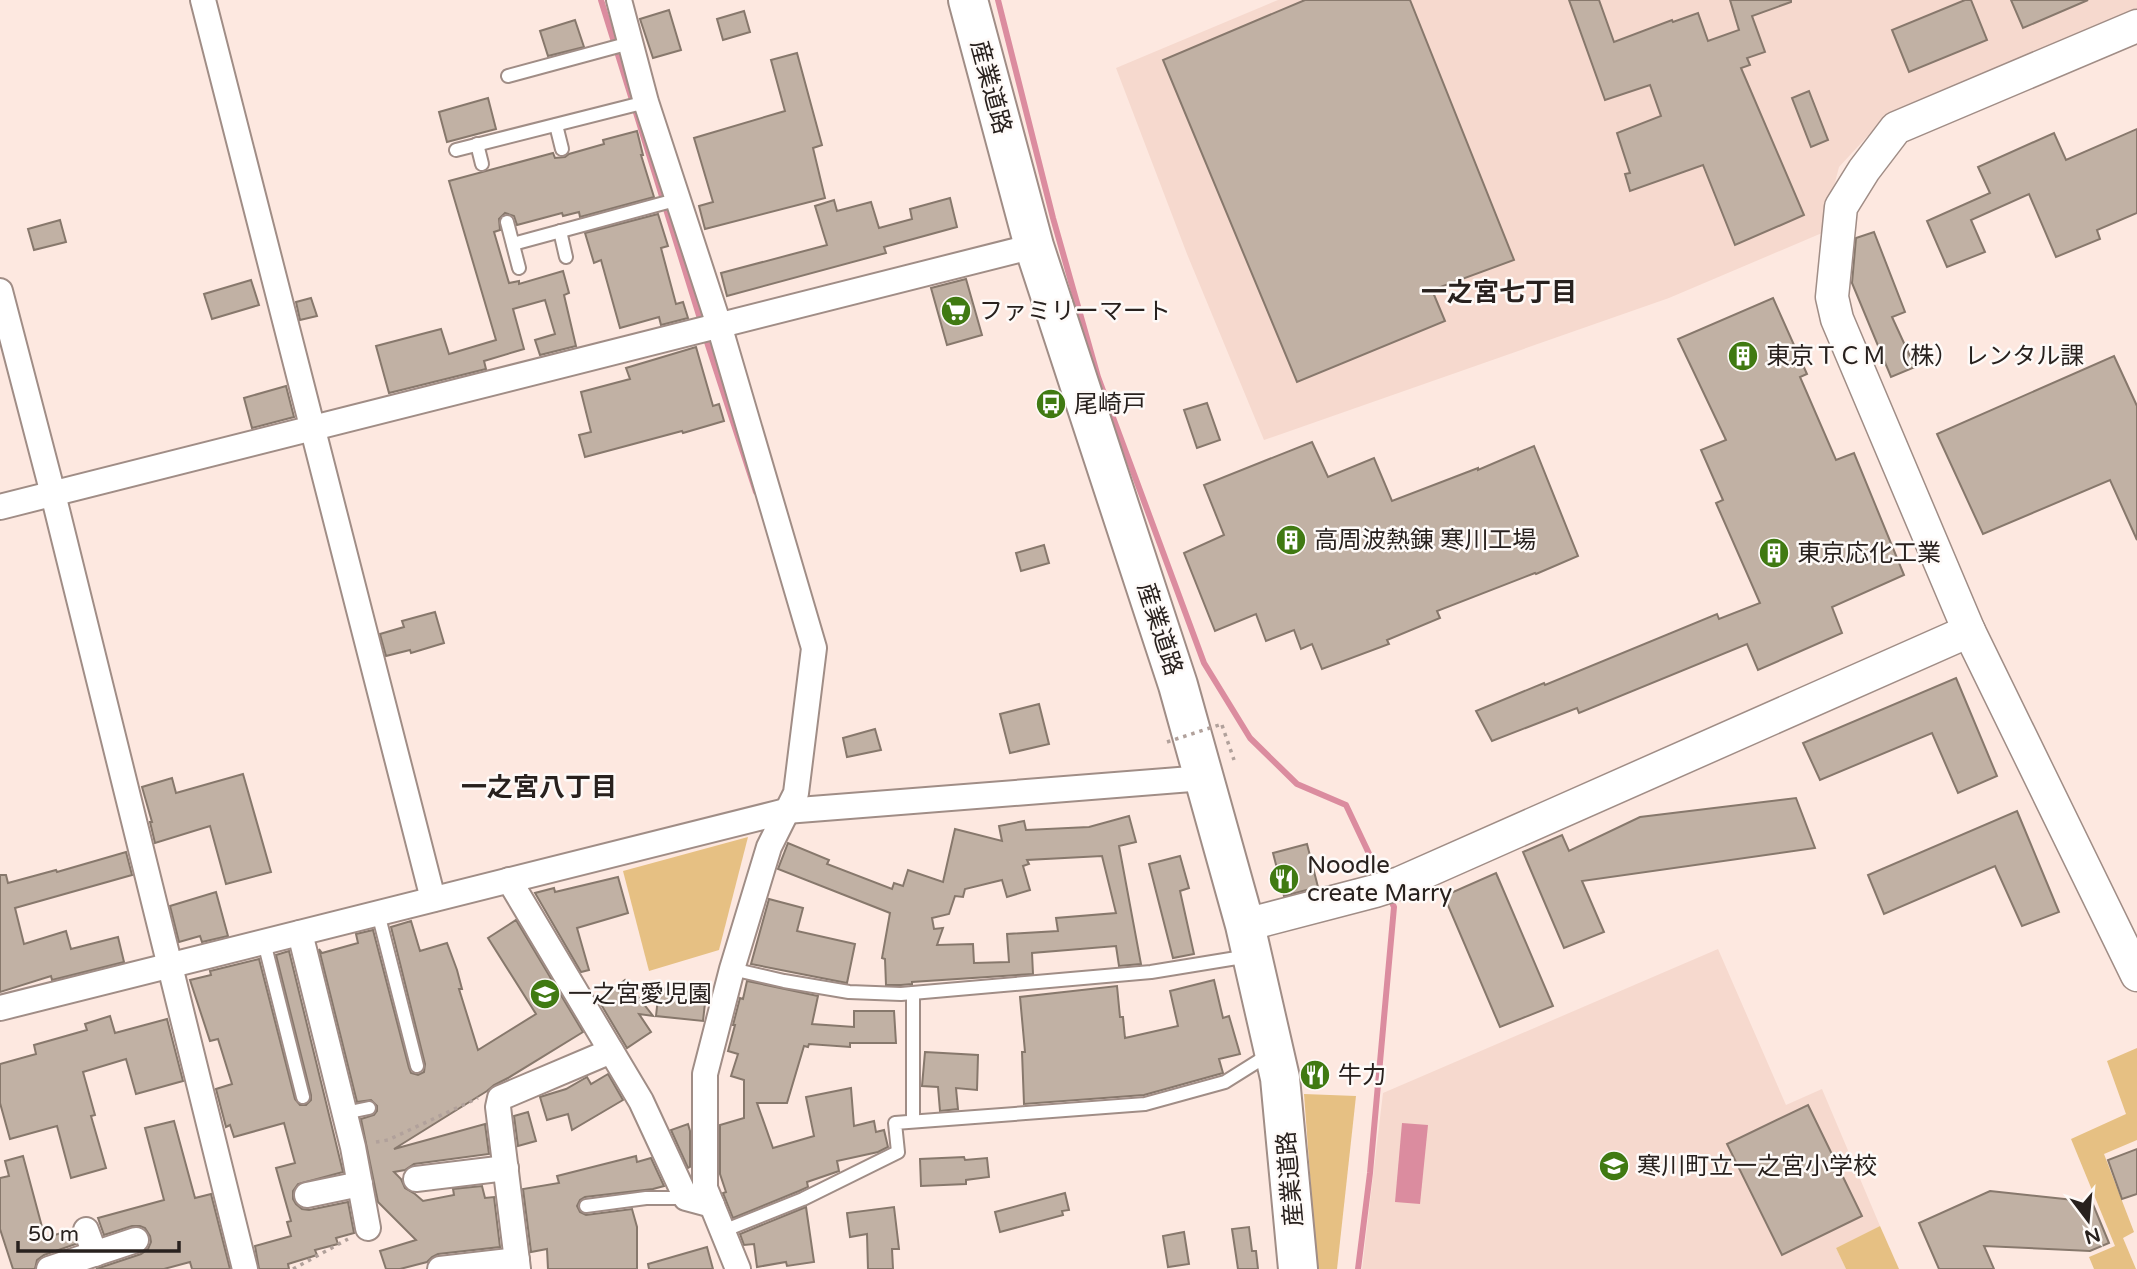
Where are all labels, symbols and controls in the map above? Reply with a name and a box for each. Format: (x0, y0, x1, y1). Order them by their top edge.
street label: 産業道路 (964, 37, 1017, 137)
district label: 一之宮七丁目 (1421, 277, 1577, 308)
supermarket icon: ファミリーマート (939, 294, 973, 328)
place label: ファミリーマート (979, 297, 1171, 326)
building icon: 東京ＴＣＭ（株） レンタル課 (1726, 339, 1760, 373)
place label: 東京ＴＣＭ（株） レンタル課 (1766, 342, 2084, 371)
bus stop icon: 尾崎戸 (1034, 387, 1068, 421)
place label: 尾崎戸 (1074, 390, 1146, 419)
building icon: 高周波熱錬 寒川工場 (1274, 523, 1308, 557)
place label: 高周波熱錬 寒川工場 (1314, 526, 1536, 555)
building icon: 東京応化工業 (1757, 536, 1791, 570)
place label: 東京応化工業 (1797, 539, 1941, 568)
street label: 産業道路 (1131, 579, 1188, 679)
district label: 一之宮八丁目 (461, 772, 617, 803)
place label: Noodle create Marry (1307, 851, 1452, 908)
restaurant icon: Noodle create Marry (1267, 862, 1301, 896)
school or university icon: 一之宮愛児園 (528, 977, 562, 1011)
place label: 一之宮愛児園 (568, 980, 712, 1009)
restaurant icon: 牛力 (1298, 1058, 1332, 1092)
place label: 牛力 (1338, 1061, 1386, 1090)
street label: 産業道路 (1272, 1130, 1309, 1228)
school or university icon: 寒川町立一之宮小学校 (1597, 1149, 1631, 1183)
place label: 寒川町立一之宮小学校 (1637, 1152, 1877, 1181)
north arrow (2053, 1185, 2123, 1255)
scale bar (18, 1210, 178, 1254)
text: 50 m (28, 1222, 79, 1247)
text: N (2082, 1223, 2103, 1248)

